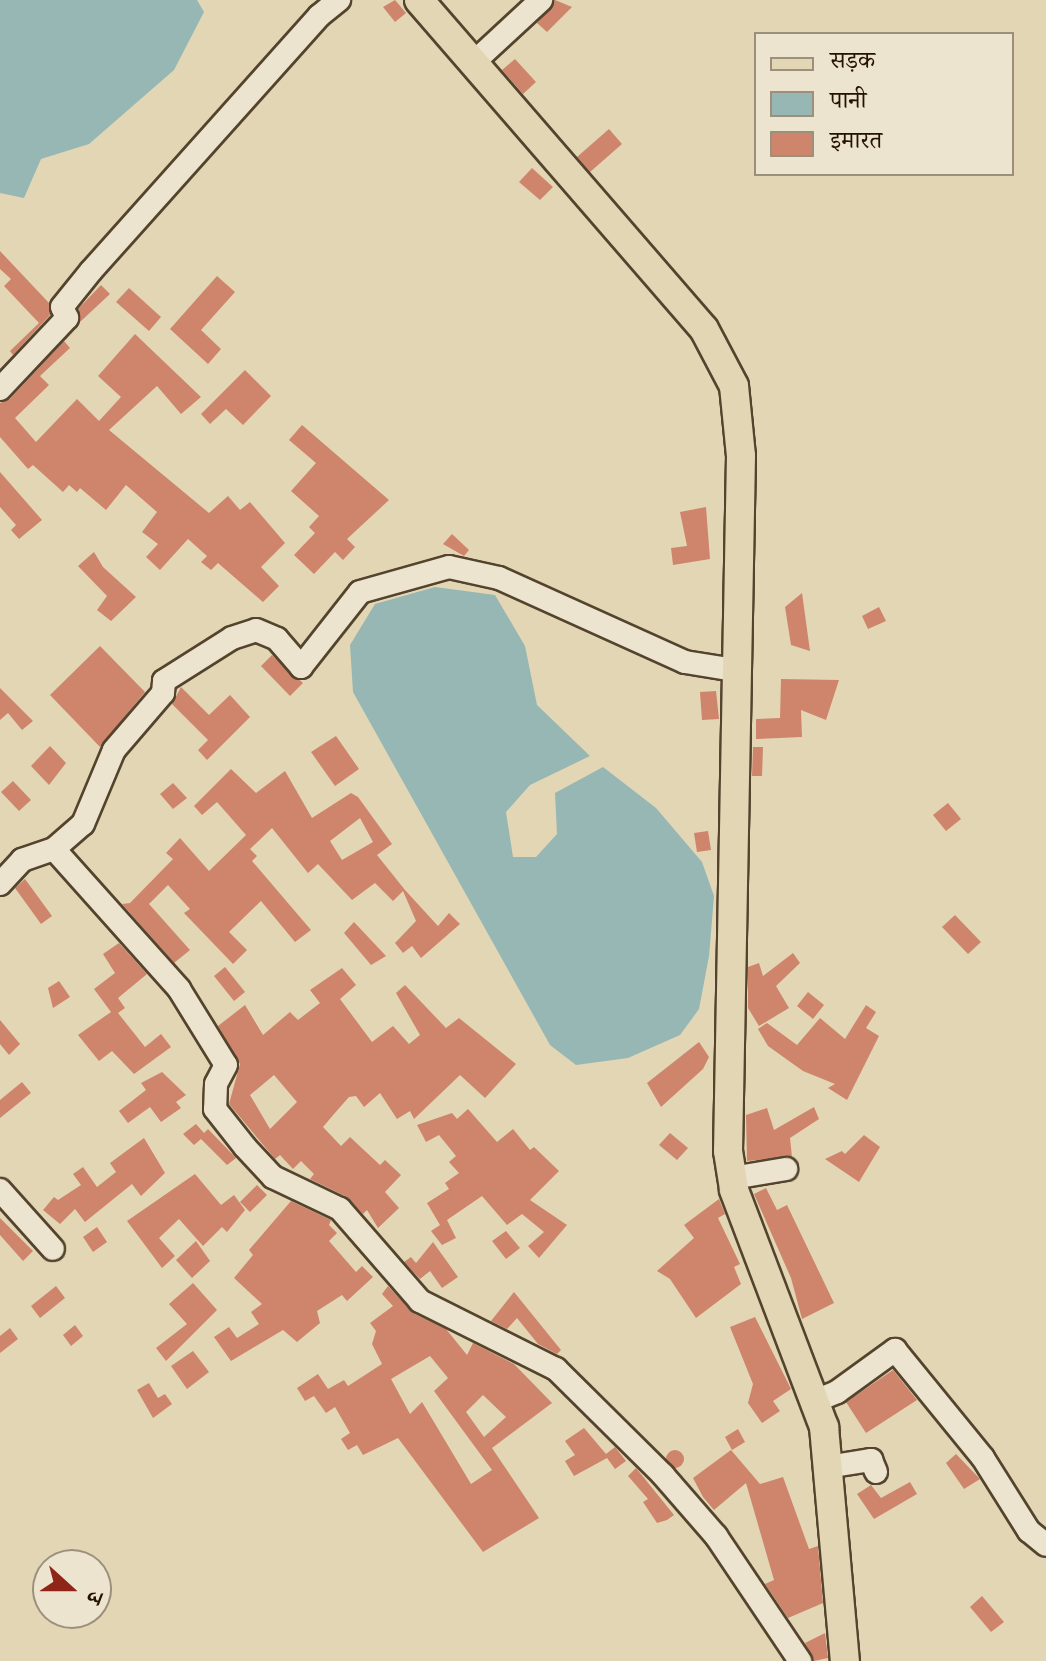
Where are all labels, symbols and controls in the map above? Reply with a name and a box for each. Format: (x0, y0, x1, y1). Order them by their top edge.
legend (754, 32, 1014, 176)
text: सड़क (830, 45, 875, 79)
text: पानी (830, 85, 867, 119)
text: इमारत (830, 125, 882, 159)
north arrow (32, 1549, 112, 1629)
text: उ (77, 1586, 109, 1608)

